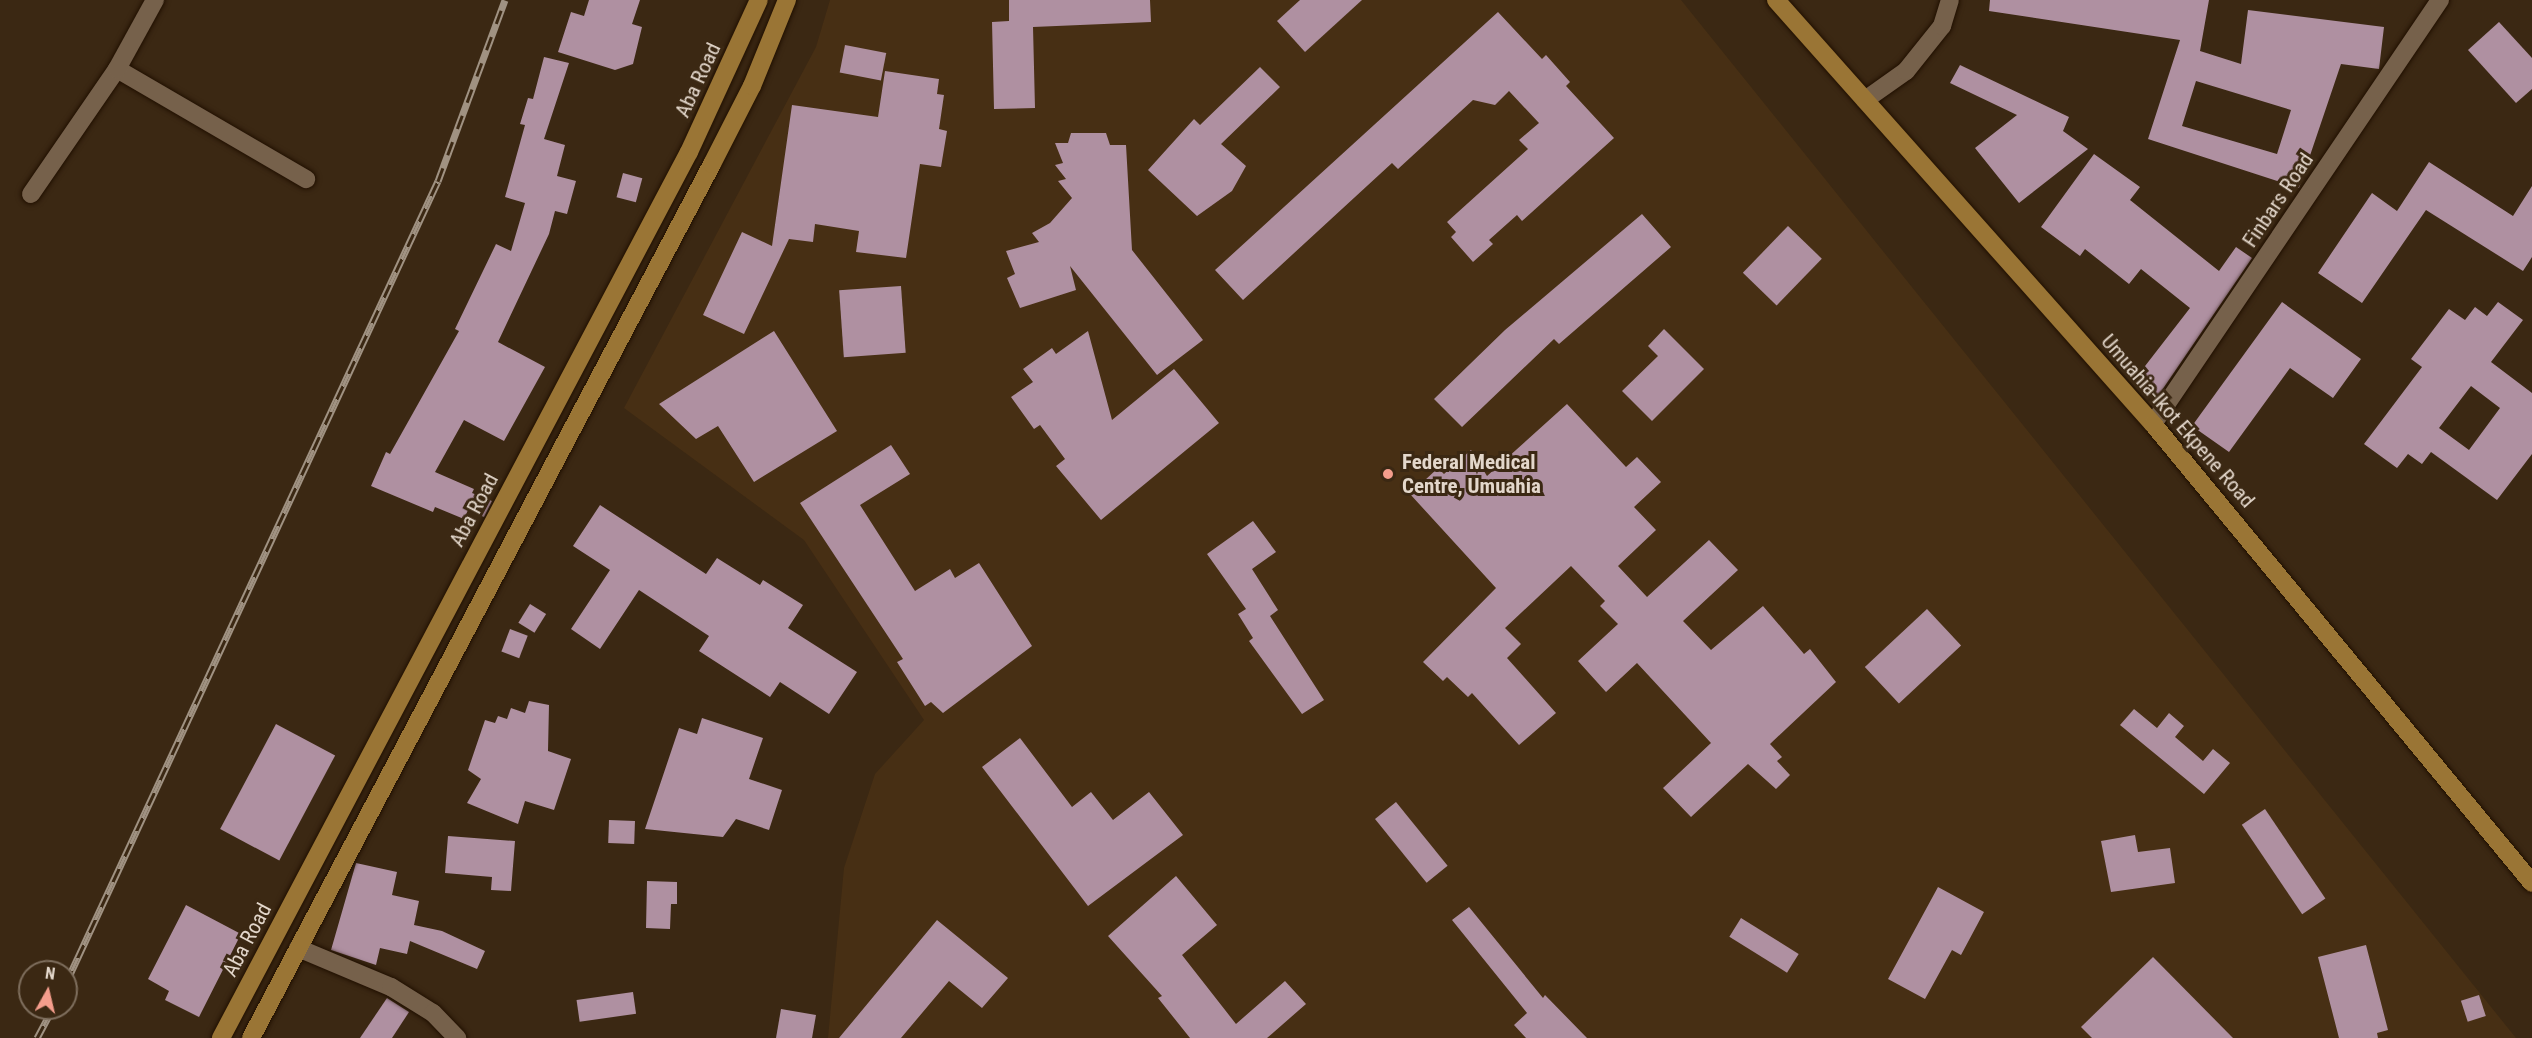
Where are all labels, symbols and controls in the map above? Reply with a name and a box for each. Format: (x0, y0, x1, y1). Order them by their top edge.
street label: Aba Road (670, 39, 726, 121)
street label: Finbars Road (2237, 148, 2319, 252)
street label: Umuahia-Ikot Ekpene Road (2096, 329, 2260, 513)
place label: Federal Medical Centre, Umuahia (1402, 449, 1541, 499)
marker: Federal Medical Centre, Umuahia (1379, 465, 1397, 483)
street label: Aba Road (444, 469, 504, 551)
street label: Aba Road (217, 899, 277, 981)
north arrow (18, 960, 78, 1020)
text: N (44, 964, 56, 984)

